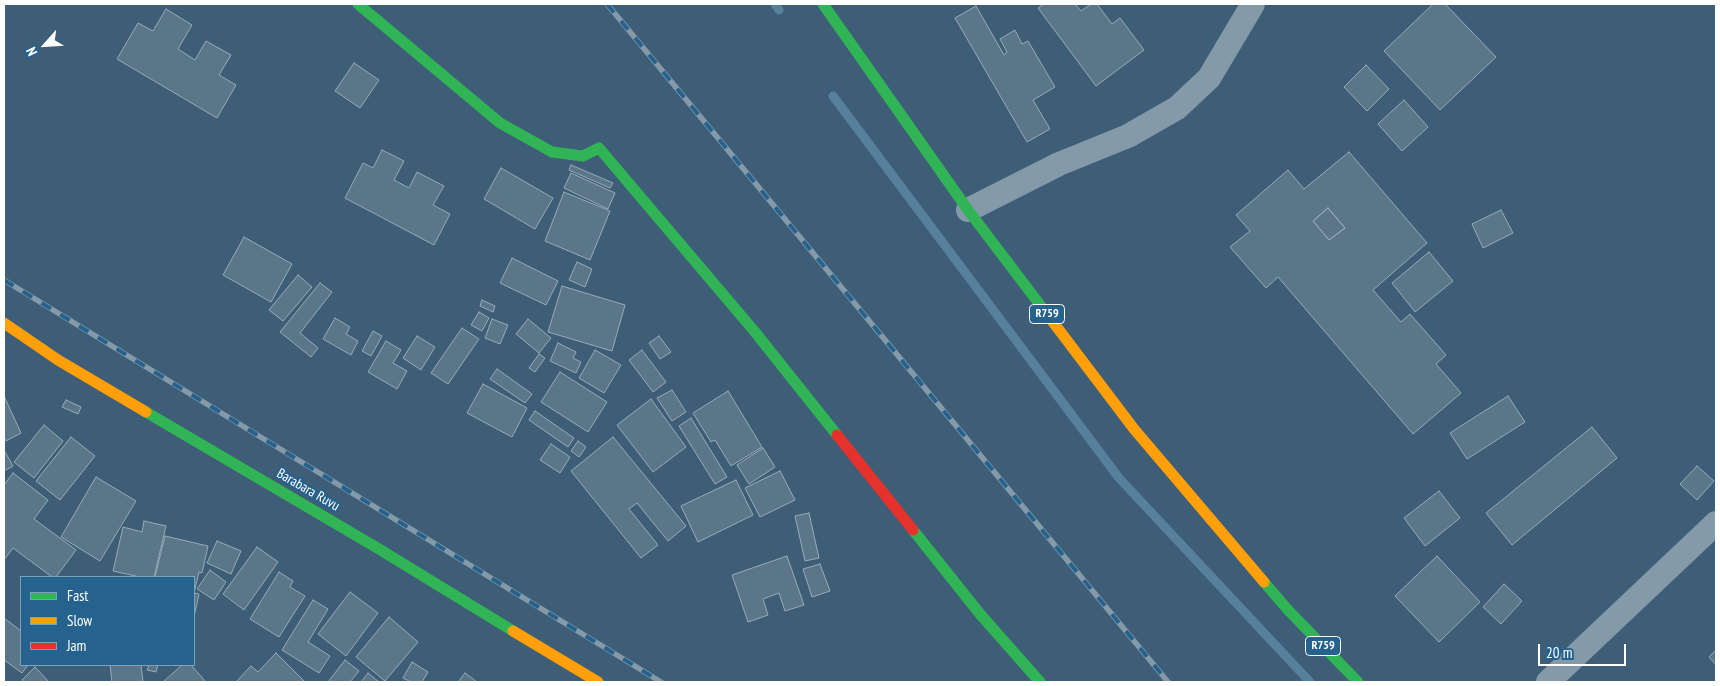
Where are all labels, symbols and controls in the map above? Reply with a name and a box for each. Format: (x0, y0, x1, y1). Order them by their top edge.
north arrow (20, 20, 70, 70)
text: N (22, 44, 41, 59)
road number: R759 (1030, 304, 1064, 324)
street label: Barabara Ruvu (273, 465, 343, 515)
legend (20, 576, 195, 666)
text: Fast (67, 586, 88, 605)
text: Slow (67, 611, 92, 630)
scale bar (1540, 634, 1628, 666)
text: Jam (67, 636, 86, 655)
road number: R759 (1306, 636, 1340, 656)
text: 20 m (1546, 643, 1572, 662)

